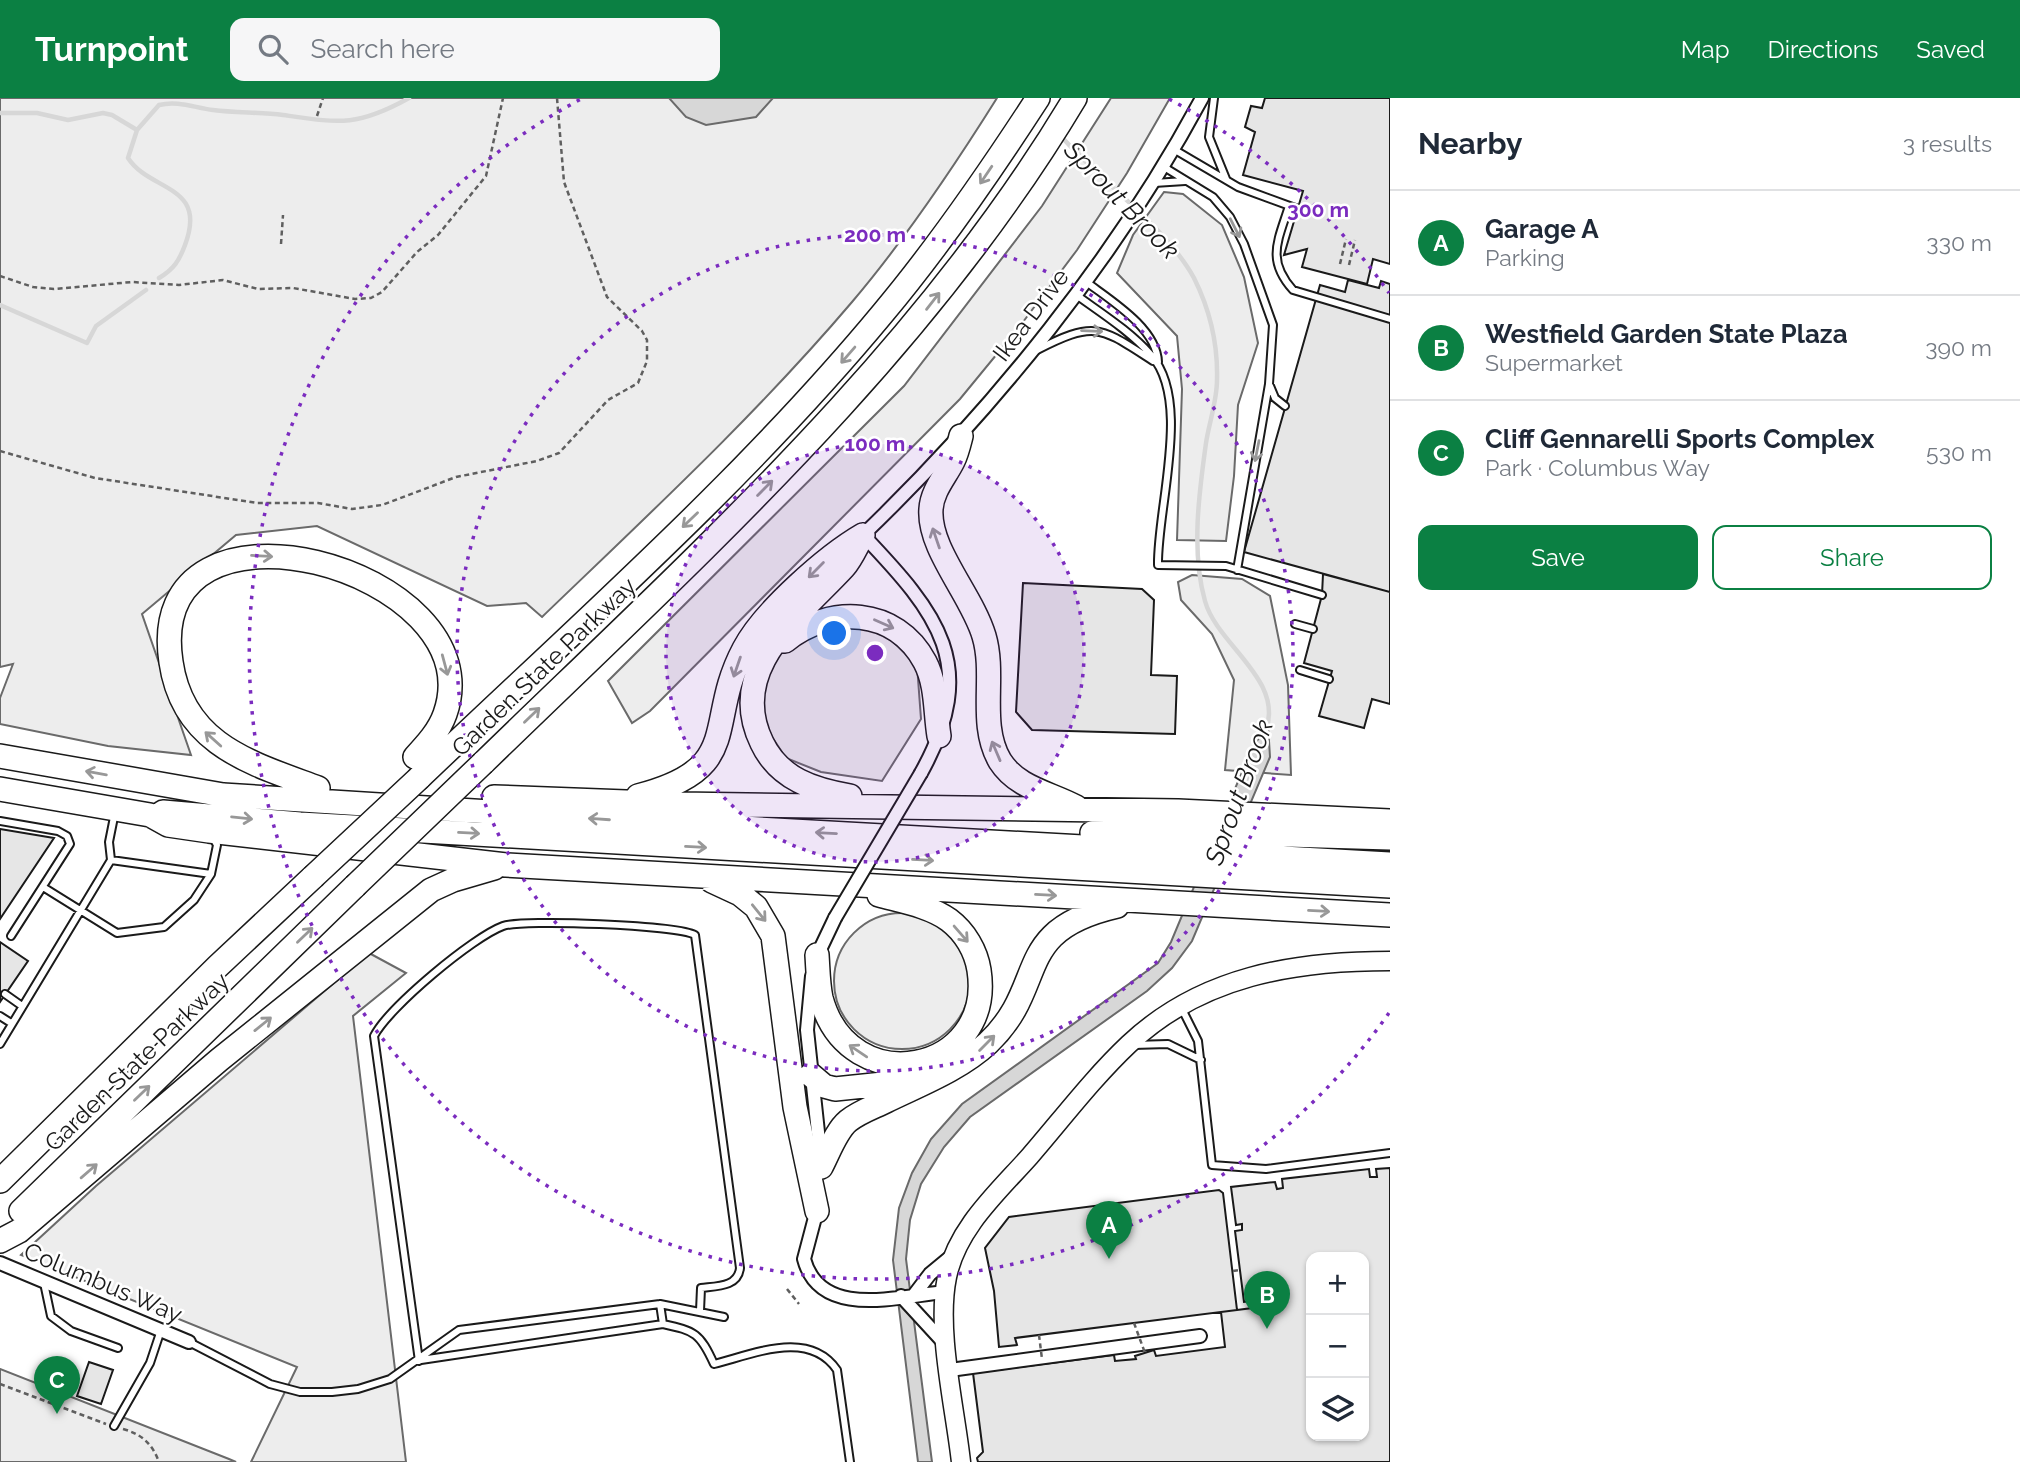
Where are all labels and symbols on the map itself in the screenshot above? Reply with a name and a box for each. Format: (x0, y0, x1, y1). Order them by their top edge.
water label: Sprout Brook (1058, 134, 1186, 265)
one-way arrow (979, 165, 993, 184)
text: 300 m (1287, 197, 1349, 222)
one-way arrow (1229, 217, 1243, 237)
text: 200 m (844, 222, 906, 247)
street label: Ikea Drive (986, 263, 1075, 367)
one-way arrow (926, 292, 941, 310)
one-way arrow (1080, 325, 1103, 338)
one-way arrow (840, 346, 856, 364)
text: 100 m (845, 431, 905, 456)
one-way arrow (1249, 439, 1263, 462)
one-way arrow (757, 480, 774, 497)
one-way arrow (682, 511, 699, 528)
one-way arrow (929, 527, 941, 549)
one-way arrow (250, 549, 273, 562)
one-way arrow (808, 561, 825, 578)
street label: Garden State Parkway (446, 571, 642, 762)
your location (817, 616, 851, 650)
one-way arrow (873, 618, 894, 631)
centre of rings (863, 641, 887, 665)
one-way arrow (439, 654, 452, 676)
one-way arrow (730, 656, 743, 678)
one-way arrow (523, 707, 540, 724)
water label: Sprout Brook (1198, 715, 1279, 870)
one-way arrow (204, 731, 222, 747)
one-way arrow (989, 741, 1002, 763)
one-way arrow (85, 766, 108, 779)
one-way arrow (230, 812, 253, 825)
one-way arrow (588, 813, 611, 826)
one-way arrow (815, 826, 838, 839)
one-way arrow (457, 827, 480, 840)
one-way arrow (684, 841, 707, 854)
one-way arrow (911, 854, 934, 867)
one-way arrow (1035, 889, 1057, 902)
one-way arrow (752, 903, 767, 921)
one-way arrow (1308, 905, 1331, 918)
one-way arrow (953, 924, 969, 942)
one-way arrow (296, 926, 313, 943)
street label: Garden State Parkway (39, 966, 235, 1157)
one-way arrow (253, 1016, 271, 1032)
one-way arrow (978, 1035, 995, 1052)
one-way arrow (848, 1044, 868, 1058)
one-way arrow (133, 1085, 150, 1102)
one-way arrow (80, 1163, 98, 1179)
pin: A (1086, 1201, 1132, 1259)
street label: Columbus Way (20, 1236, 187, 1329)
pin: B (1244, 1271, 1290, 1329)
pin: C (34, 1356, 80, 1414)

